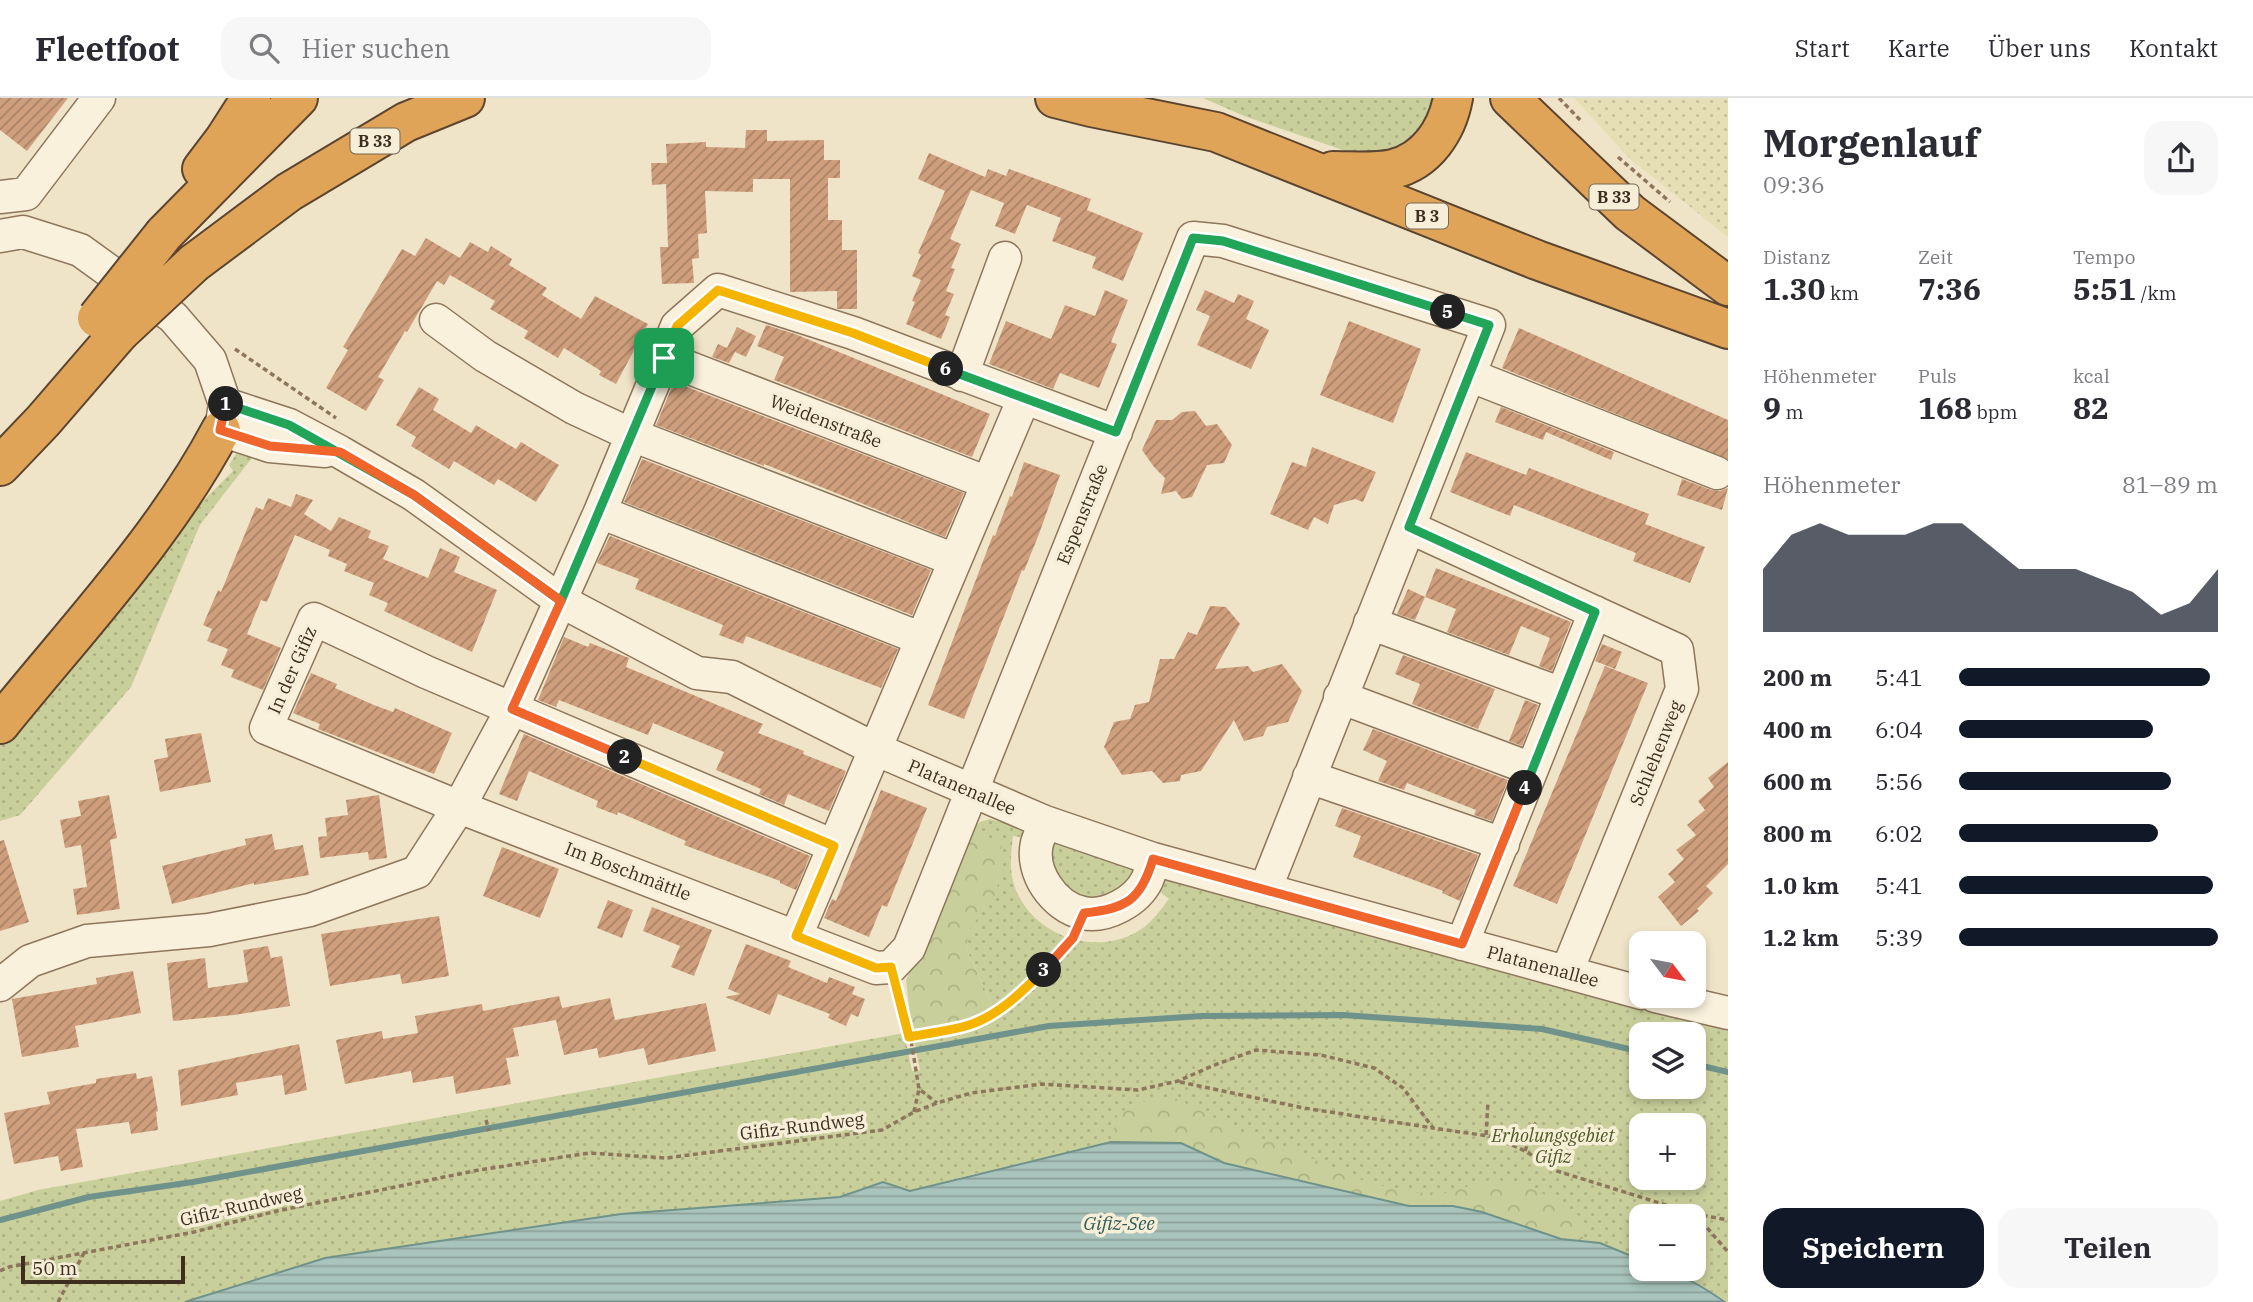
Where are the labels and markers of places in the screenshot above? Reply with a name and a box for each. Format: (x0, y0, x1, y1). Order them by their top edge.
pin: 5 (1430, 294, 1466, 330)
pin (634, 328, 694, 388)
pin: 6 (928, 352, 964, 386)
pin: 1 (208, 386, 244, 422)
pin: 2 (608, 740, 642, 774)
pin: 4 (1508, 770, 1542, 806)
pin: 3 (1026, 952, 1062, 988)

